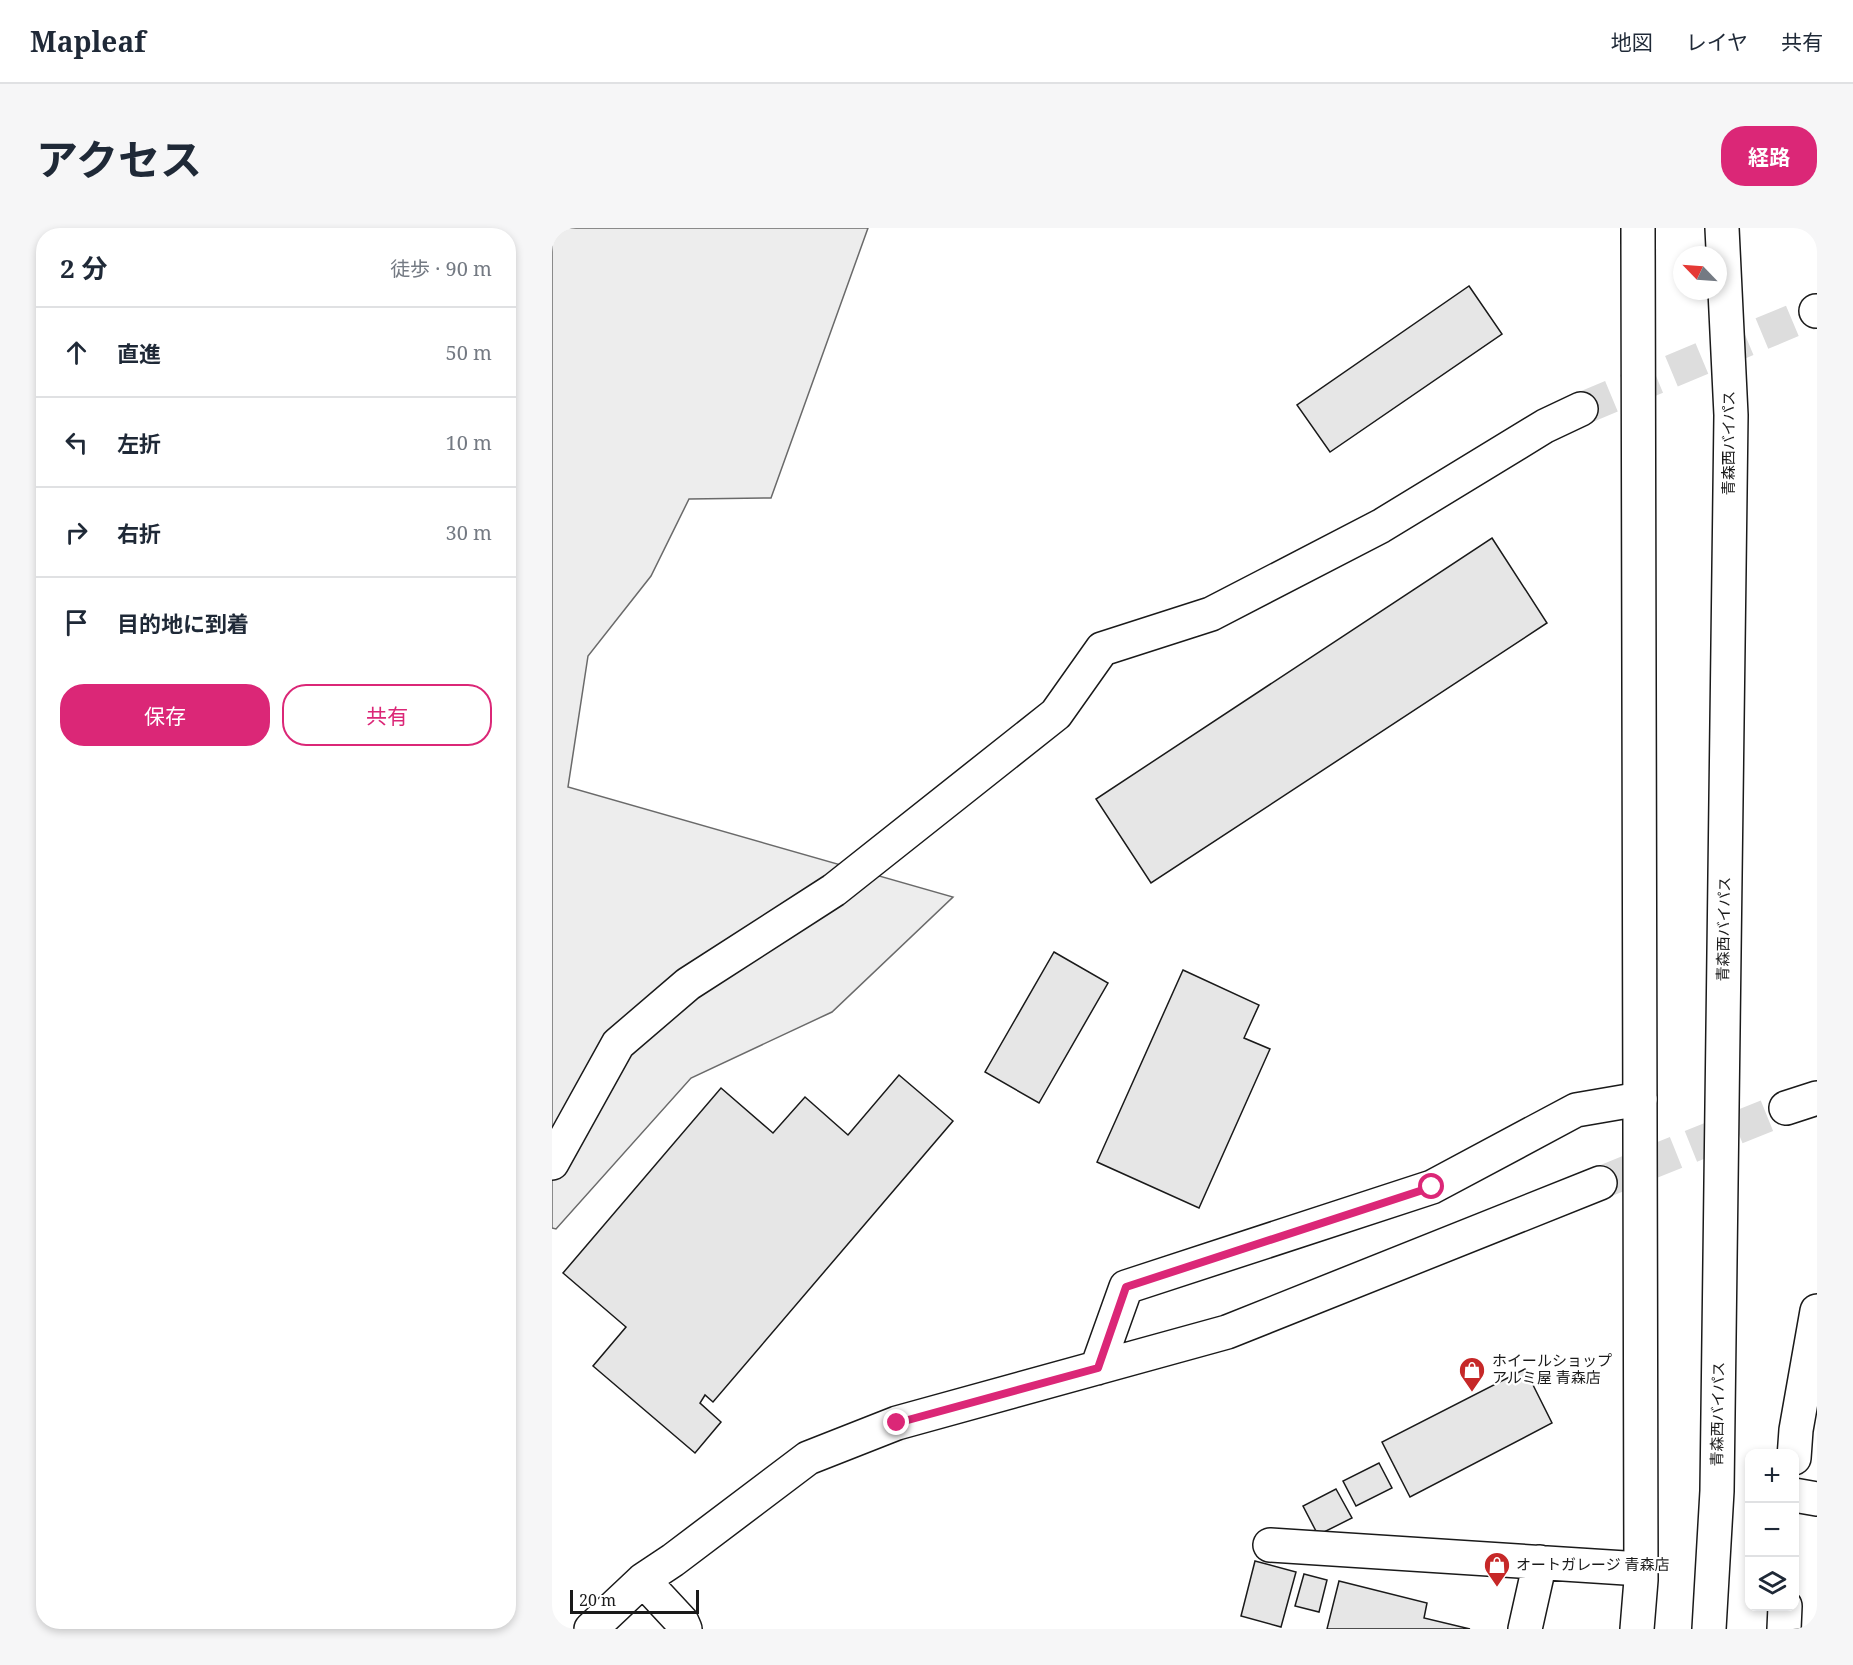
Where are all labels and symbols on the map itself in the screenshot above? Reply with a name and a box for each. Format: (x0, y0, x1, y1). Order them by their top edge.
north arrow (1673, 246, 1727, 300)
street label: 青森西バイパス (1718, 391, 1738, 495)
street label: 青森西バイパス (1712, 876, 1734, 982)
route start (1418, 1173, 1444, 1199)
place label: ホイールショップ アルミ屋 青森店 (1492, 1350, 1612, 1387)
shop icon: ホイールショップ アルミ屋 青森店 (1457, 1355, 1487, 1393)
street label: 青森西バイパス (1706, 1361, 1728, 1467)
route end (883, 1409, 909, 1435)
shop icon: オートガレージ 青森店 (1482, 1550, 1512, 1588)
place label: オートガレージ 青森店 (1516, 1554, 1670, 1574)
scale bar (570, 1587, 699, 1614)

